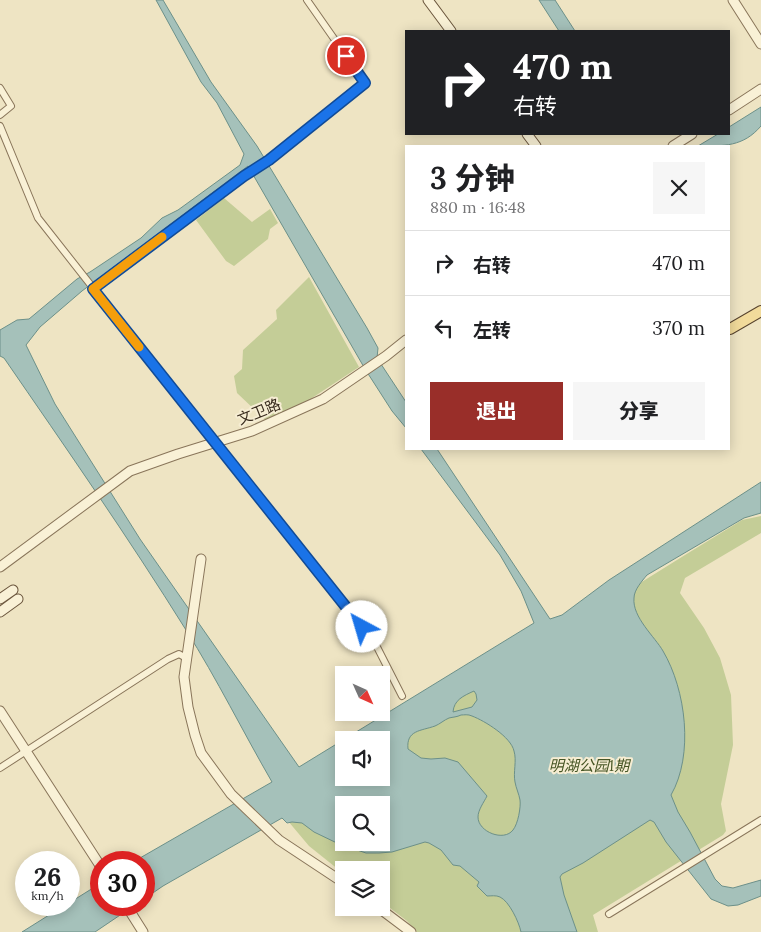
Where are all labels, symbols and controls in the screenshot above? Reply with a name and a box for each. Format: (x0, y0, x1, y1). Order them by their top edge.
pin (325, 35, 367, 77)
icon: arrive (332, 42, 360, 70)
text: 470 m (513, 44, 612, 89)
icon: right (430, 50, 495, 115)
text: 右转 (513, 92, 557, 120)
text: 3 分钟 (430, 159, 515, 197)
button: close (653, 162, 705, 214)
text: 880 m · 16:48 (430, 197, 526, 217)
icon: right (430, 249, 458, 277)
text: 470 m (652, 251, 705, 275)
text: 右转 (473, 253, 511, 277)
icon: left (430, 314, 458, 342)
text: 370 m (652, 316, 705, 340)
text: 左转 (473, 318, 511, 342)
button: 退出 (430, 382, 563, 440)
button: 分享 (573, 382, 705, 440)
street label: 文卫路 (234, 394, 283, 429)
position arrow (335, 600, 387, 652)
north arrow (335, 666, 390, 721)
map controls (335, 666, 390, 916)
button: sound (335, 731, 390, 786)
park label: 明湖公园1期 (549, 756, 631, 775)
button: search (335, 796, 390, 851)
speed limit sign: 30 (90, 851, 155, 916)
text: 26 (34, 861, 61, 893)
button: layers (335, 861, 390, 916)
text: km/h (31, 888, 64, 903)

